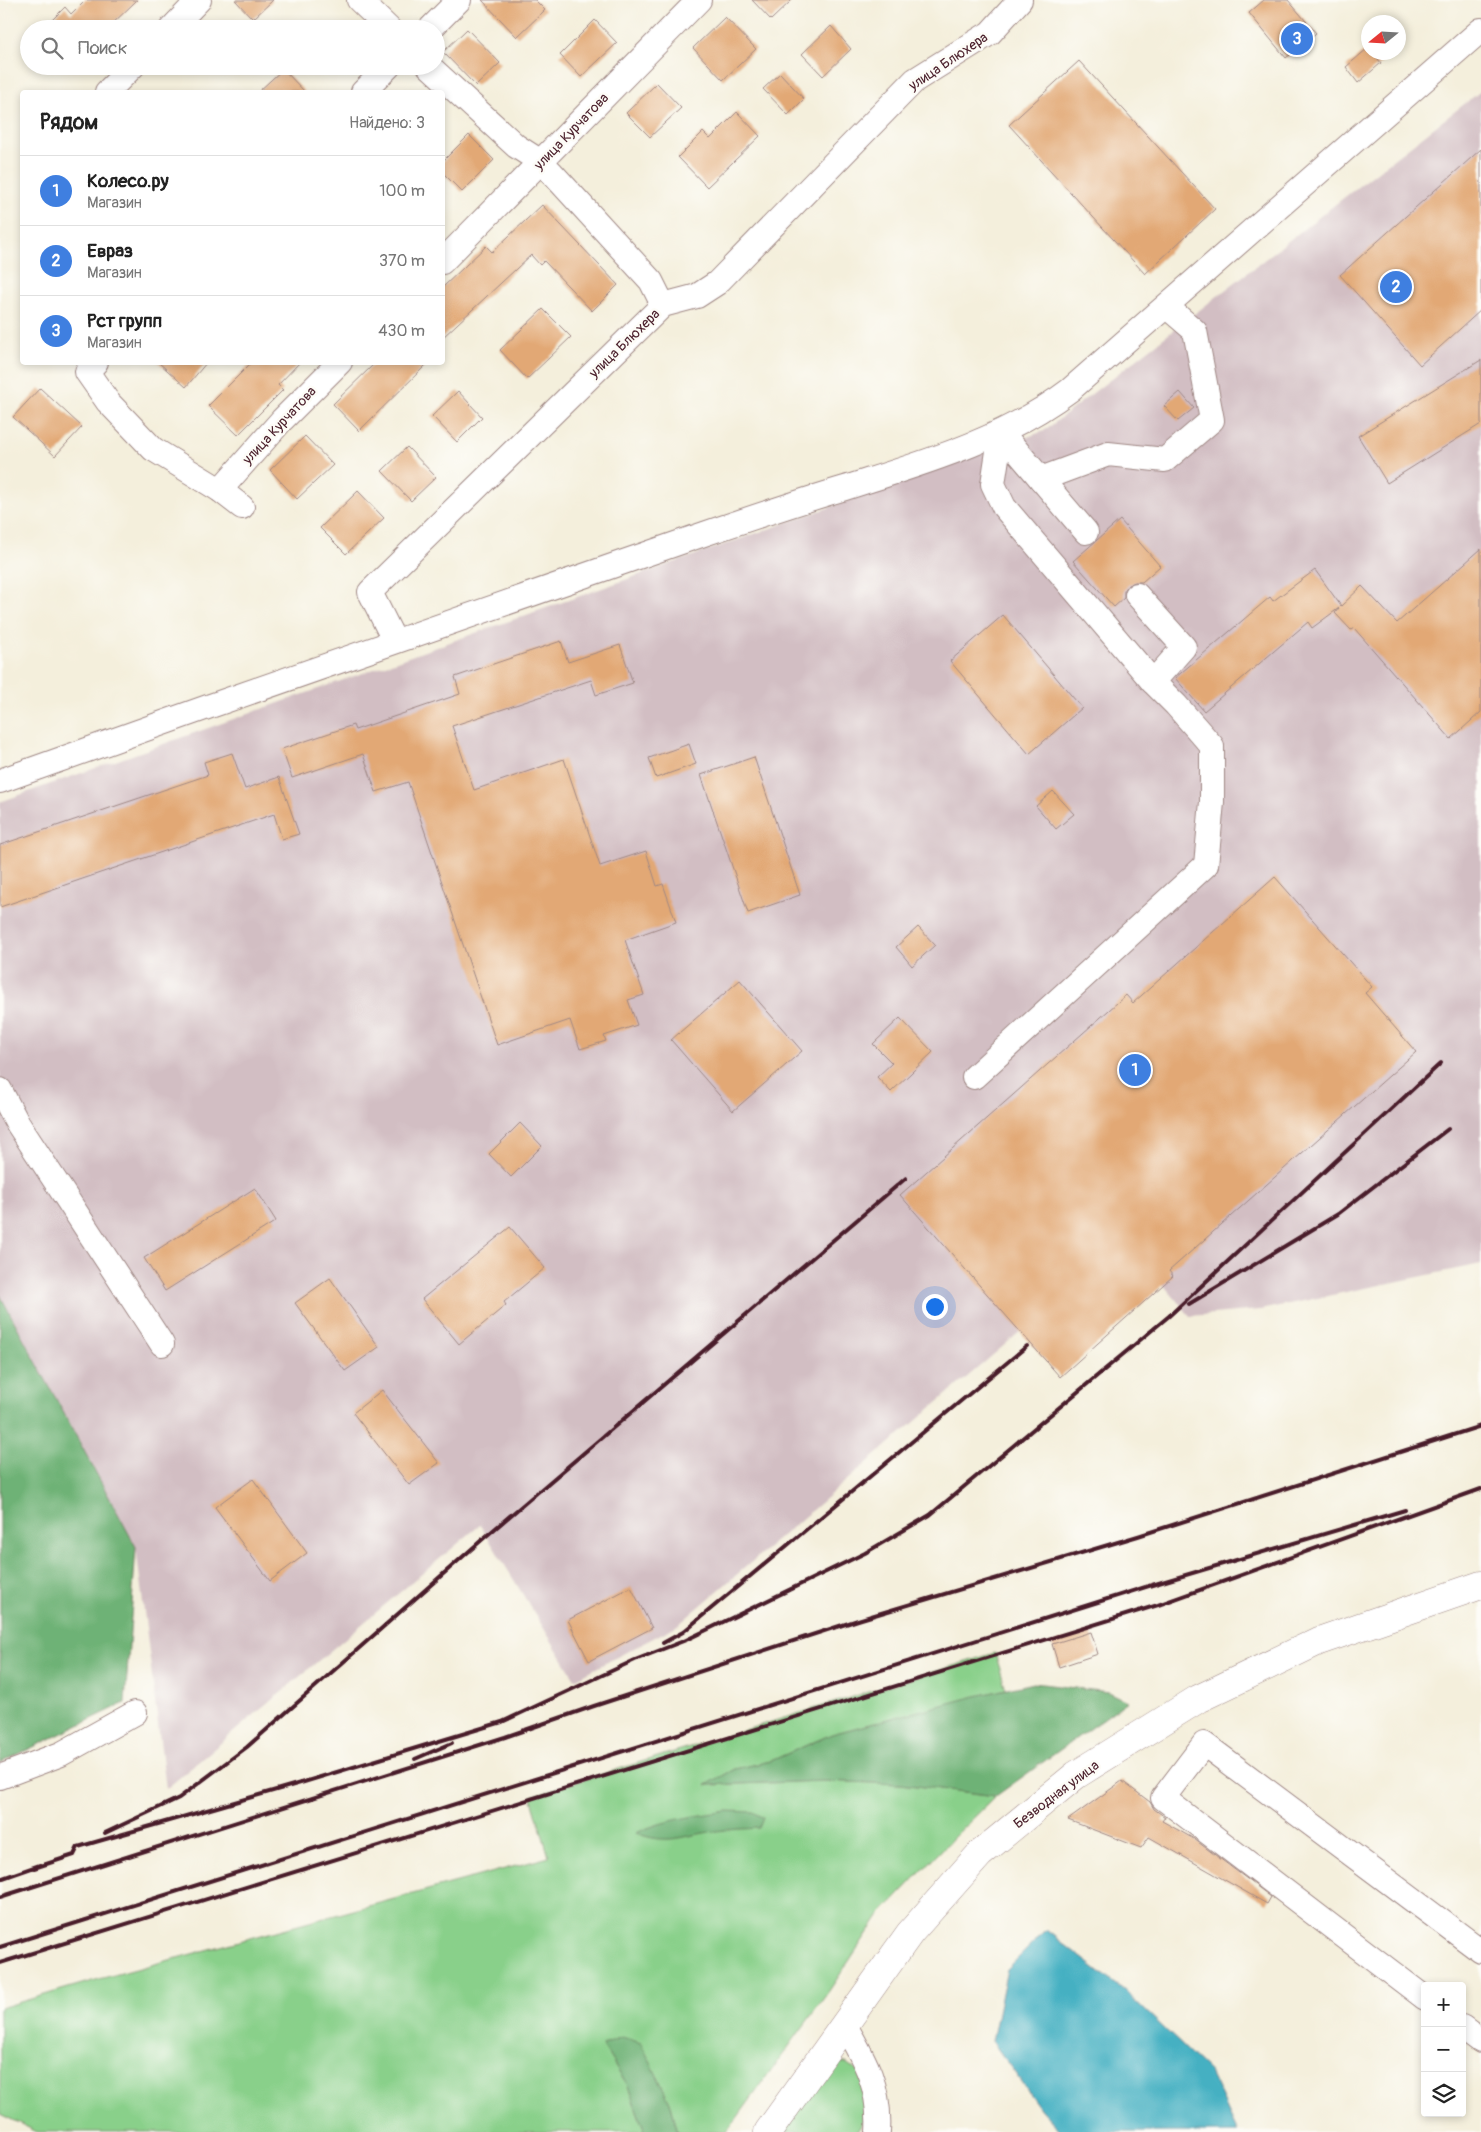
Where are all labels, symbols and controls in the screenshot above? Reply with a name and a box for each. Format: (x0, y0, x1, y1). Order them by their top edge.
north arrow (1361, 15, 1406, 60)
search box (20, 20, 445, 75)
pin: 3 (1281, 20, 1313, 58)
street label: улица Блюхера (905, 29, 991, 95)
icon: search (38, 34, 66, 62)
text: Поиск (78, 36, 128, 60)
street label: улица Курчатова (530, 89, 612, 174)
text: Рядом (40, 109, 98, 136)
text: Найдено: 3 (349, 113, 425, 133)
text: Колесо.ру (87, 169, 169, 193)
text: 1 (53, 181, 59, 201)
text: 100 m (379, 181, 425, 201)
text: Магазин (87, 193, 142, 213)
text: Евраз (87, 239, 133, 263)
text: 2 (52, 251, 60, 271)
text: 370 m (379, 251, 425, 271)
text: Магазин (87, 263, 142, 283)
pin: 2 (1380, 268, 1412, 306)
street label: улица Блюхера (585, 305, 663, 382)
text: Рст групп (87, 309, 162, 333)
text: 3 (52, 321, 60, 341)
text: 430 m (378, 321, 425, 341)
text: Магазин (87, 333, 142, 353)
street label: улица Курчатова (238, 383, 320, 468)
pin: 1 (1119, 1051, 1151, 1089)
your location (922, 1294, 948, 1320)
street label: Безводная улица (1010, 1757, 1102, 1832)
map controls (1421, 1982, 1466, 2117)
button: + (1421, 1982, 1466, 2027)
button: − (1421, 2027, 1466, 2072)
button: layers (1421, 2072, 1466, 2117)

